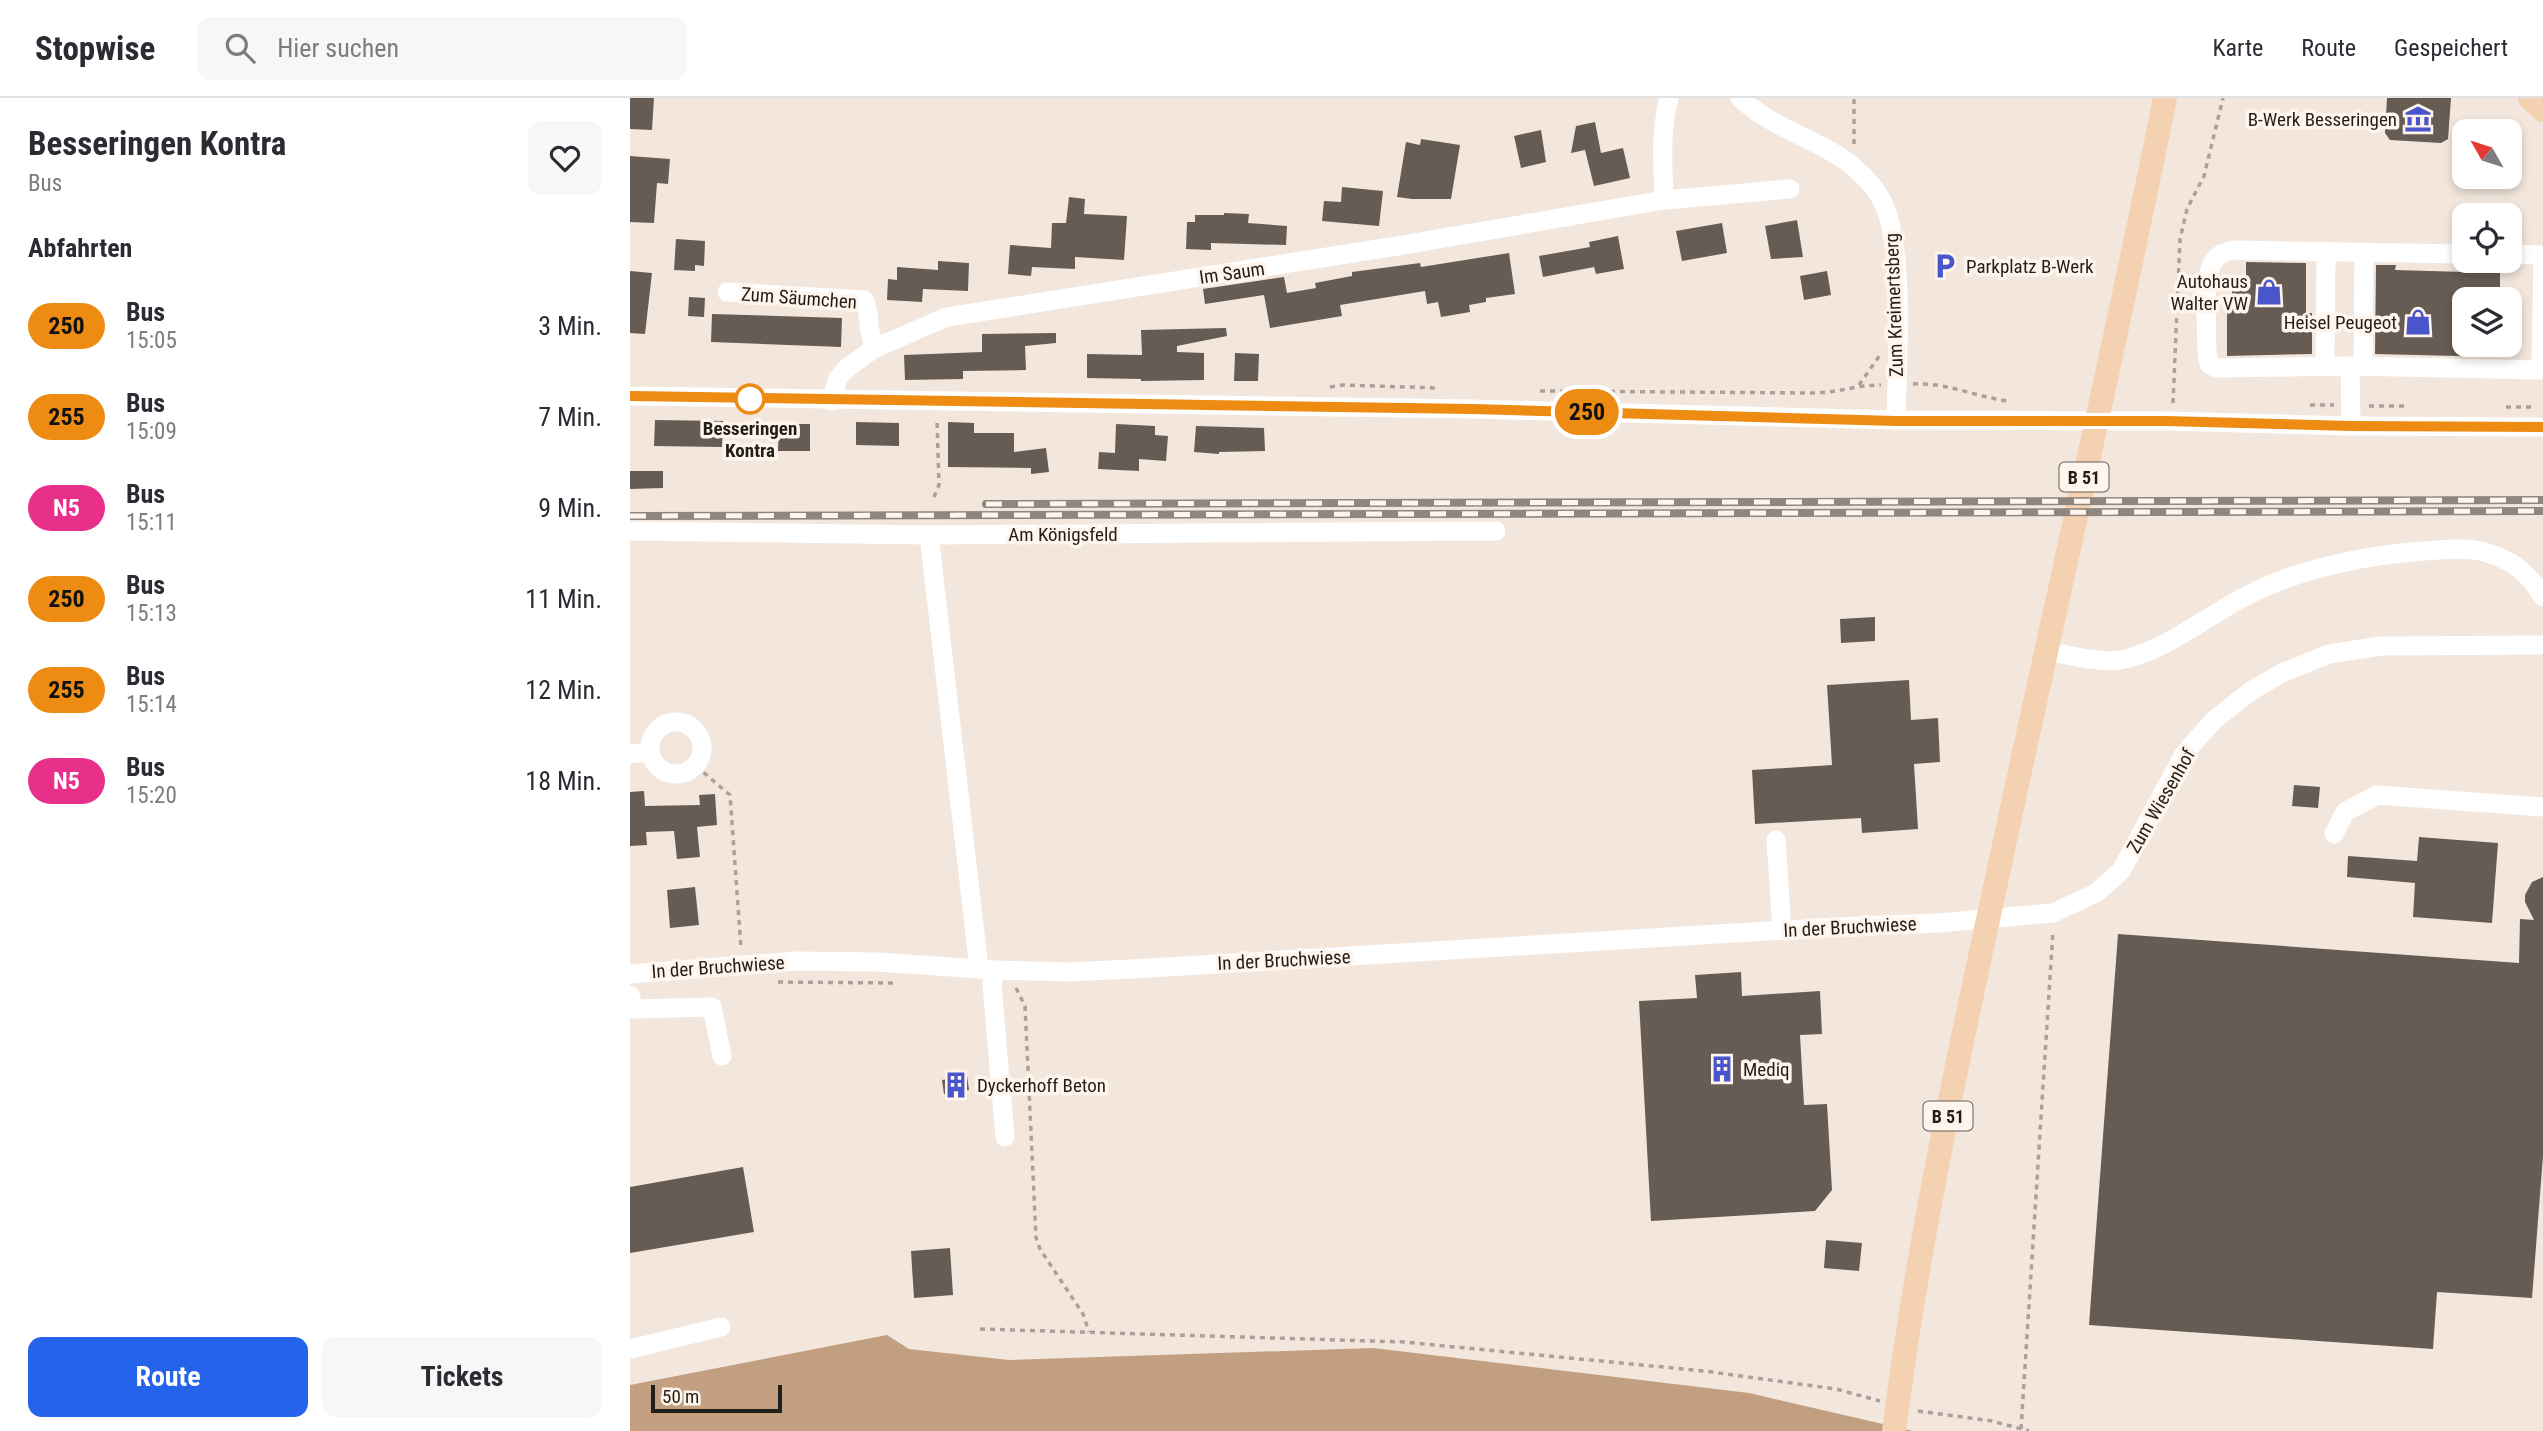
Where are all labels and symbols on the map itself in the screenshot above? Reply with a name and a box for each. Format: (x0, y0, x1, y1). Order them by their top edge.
museum icon: B-Werk Besseringen (2403, 104, 2433, 134)
place label: B-Werk Besseringen (2248, 108, 2397, 131)
north arrow (2452, 119, 2522, 189)
street label: Zum Kreimertsberg (1880, 233, 1908, 377)
parking icon: Parkplatz B-Werk (1930, 251, 1960, 281)
place label: Parkplatz B-Werk (1966, 255, 2094, 278)
street label: Im Saum (1198, 257, 1266, 289)
place label: Autohaus Walter VW (2171, 270, 2248, 315)
shop icon: Autohaus Walter VW (2254, 277, 2284, 307)
street label: Zum Säumchen (740, 282, 858, 314)
shop icon: Heisel Peugeot (2403, 307, 2433, 337)
place label: Heisel Peugeot (2284, 311, 2397, 334)
marker: Besseringen Kontra (735, 384, 765, 414)
line badge: 250 (1547, 389, 1627, 435)
place label: Besseringen Kontra (703, 417, 797, 462)
road number: B 51 (2060, 463, 2108, 492)
street label: Am Königsfeld (1008, 523, 1118, 546)
street label: Zum Wiesenhof (2122, 745, 2200, 857)
street label: In der Bruchwiese (1783, 912, 1917, 942)
street label: In der Bruchwiese (1217, 945, 1351, 975)
street label: In der Bruchwiese (651, 951, 785, 983)
building icon: Mediq (1707, 1054, 1737, 1084)
place label: Mediq (1743, 1058, 1790, 1081)
building icon: Dyckerhoff Beton (941, 1070, 971, 1100)
place label: Dyckerhoff Beton (977, 1074, 1106, 1097)
road number: B 51 (1924, 1101, 1972, 1130)
scale bar (651, 1382, 782, 1414)

